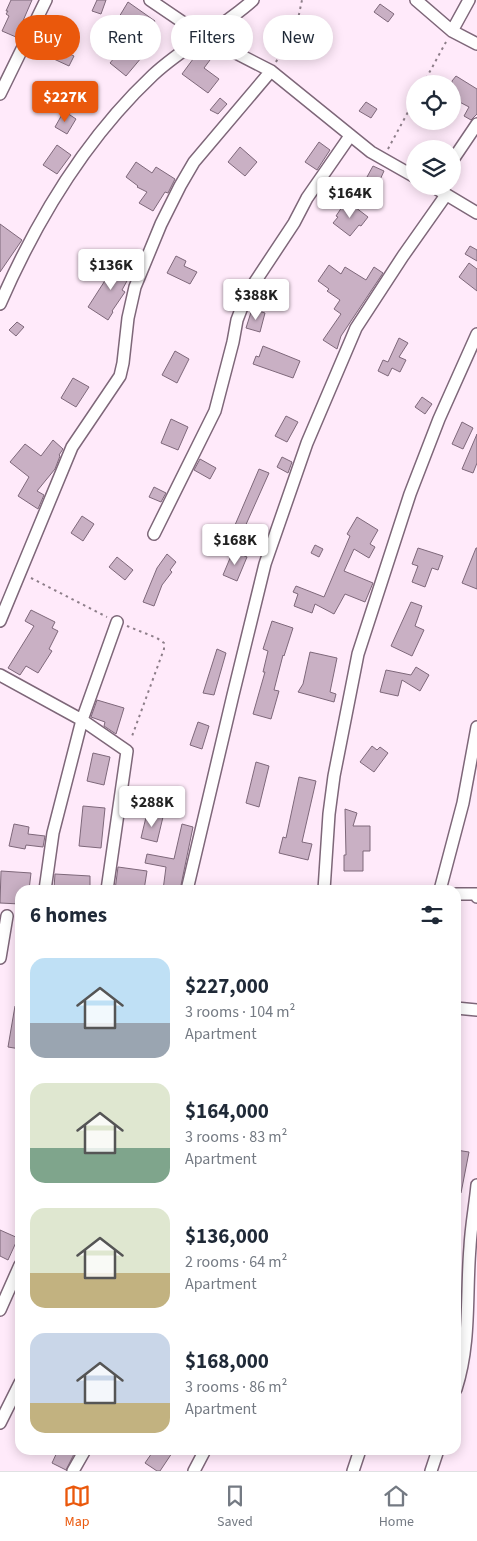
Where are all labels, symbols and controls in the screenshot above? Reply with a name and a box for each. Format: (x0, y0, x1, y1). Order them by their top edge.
chip: Buy (15, 15, 80, 60)
chip: Rent (90, 15, 161, 60)
chip: Filters (171, 15, 253, 60)
chip: New (263, 15, 333, 60)
map controls (406, 75, 461, 195)
button: locate (406, 75, 461, 130)
pin: $227K (30, 80, 100, 123)
text: $227K (43, 86, 87, 108)
button: layers (406, 140, 461, 195)
pin: $164K (315, 176, 385, 219)
text: $164K (328, 182, 372, 204)
pin: $136K (76, 248, 146, 291)
text: $136K (89, 254, 133, 276)
pin: $388K (221, 278, 291, 321)
text: $388K (234, 284, 278, 306)
pin: $168K (200, 524, 270, 566)
text: $168K (213, 529, 257, 551)
pin: $288K (117, 786, 187, 828)
text: $288K (130, 791, 174, 813)
text: 6 homes (30, 900, 107, 930)
icon: filters (418, 901, 446, 929)
text: $227,000 (185, 971, 269, 1001)
icon: home (70, 978, 130, 1038)
text: 3 rooms · 104 m² (185, 1001, 295, 1023)
text: Apartment (185, 1023, 257, 1045)
text: $164,000 (185, 1096, 269, 1126)
icon: home (70, 1103, 130, 1163)
text: 3 rooms · 83 m² (185, 1126, 287, 1148)
text: Apartment (185, 1148, 257, 1170)
text: $136,000 (185, 1221, 269, 1251)
icon: home (70, 1228, 130, 1288)
text: 2 rooms · 64 m² (185, 1251, 287, 1273)
text: Apartment (185, 1273, 257, 1295)
text: $168,000 (185, 1346, 269, 1376)
icon: home (70, 1353, 130, 1413)
text: 3 rooms · 86 m² (185, 1376, 287, 1398)
text: Apartment (185, 1398, 257, 1420)
tab: Map (63, 1482, 91, 1532)
tab: Saved (217, 1482, 253, 1532)
tab: Home (379, 1482, 414, 1532)

